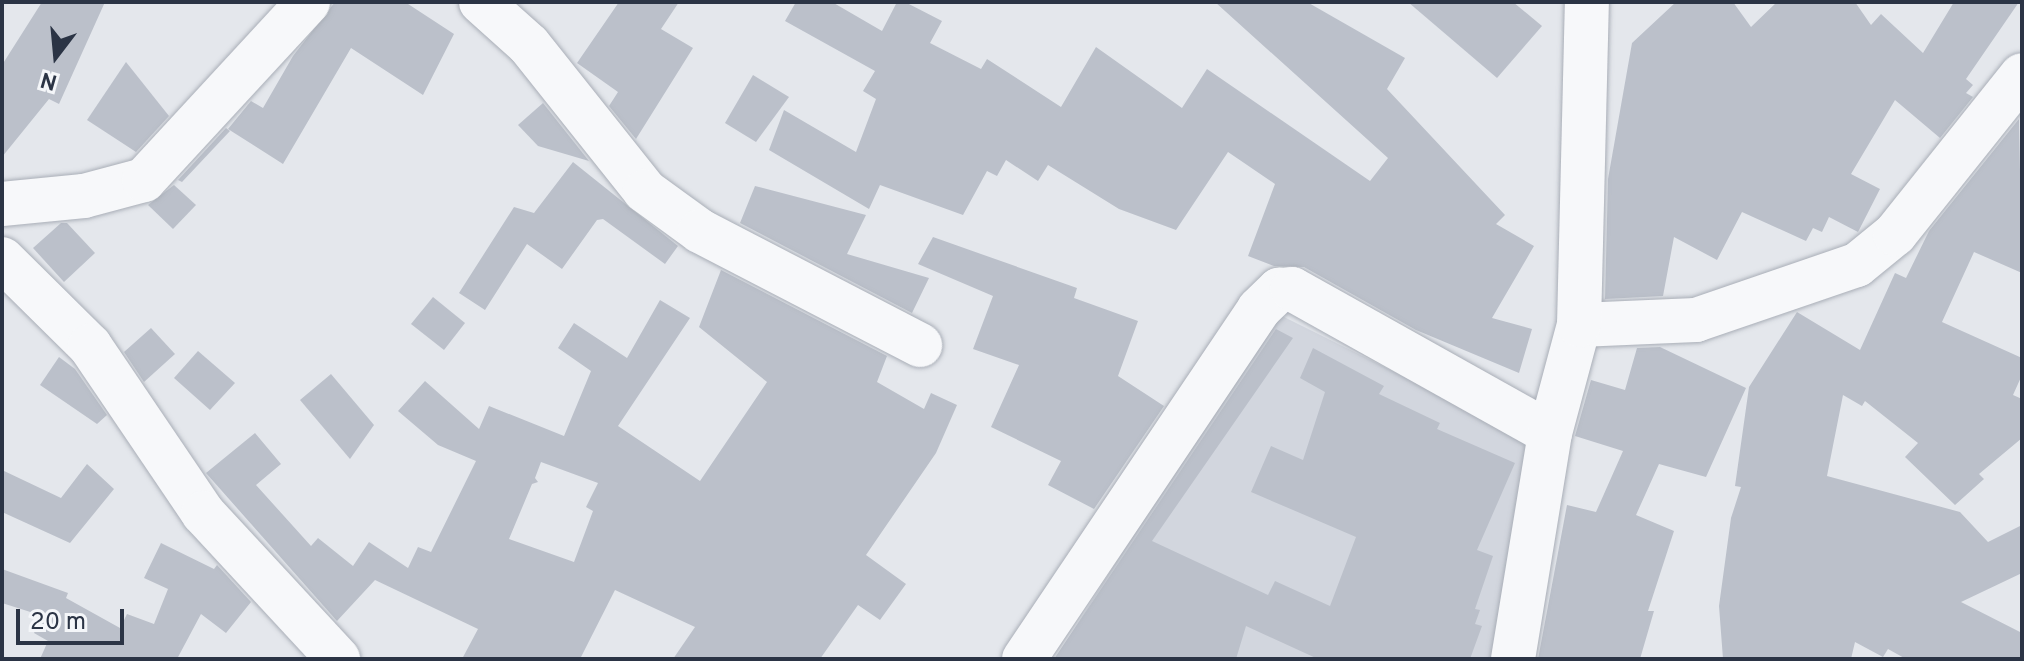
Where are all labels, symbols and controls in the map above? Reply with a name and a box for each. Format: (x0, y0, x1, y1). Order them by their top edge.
north arrow (16, 16, 96, 96)
text: N (38, 64, 61, 95)
scale bar (20, 593, 128, 643)
text: 20 m (30, 608, 86, 638)

